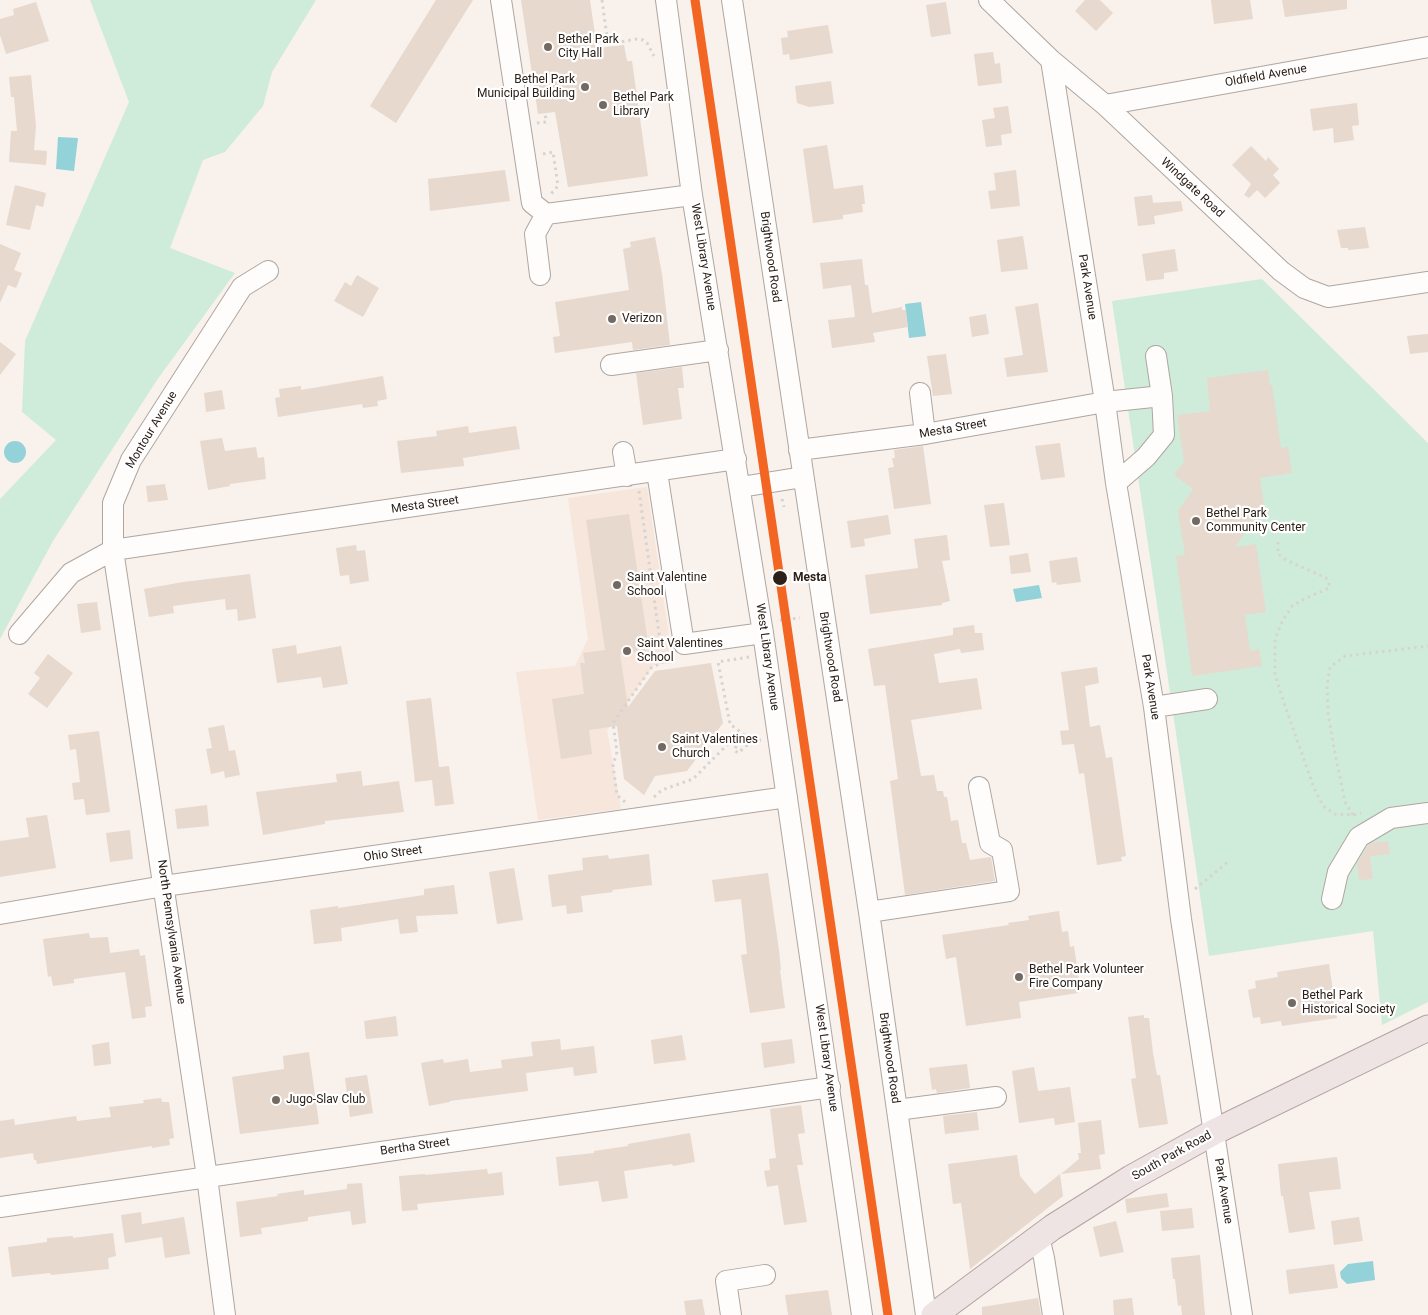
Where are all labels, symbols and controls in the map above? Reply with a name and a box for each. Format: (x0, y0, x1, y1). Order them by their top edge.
place label: Bethel Park City Hall (558, 33, 619, 61)
marker: Bethel Park City Hall (542, 41, 554, 53)
street label: Oldfield Avenue (1224, 62, 1308, 90)
place label: Bethel Park Municipal Building (477, 73, 575, 101)
marker: Bethel Park Municipal Building (579, 81, 591, 93)
place label: Bethel Park Library (613, 91, 674, 119)
marker: Bethel Park Library (597, 99, 609, 111)
street label: Windgate Road (1157, 155, 1227, 221)
street label: West Library Avenue (687, 202, 719, 312)
street label: Brightwood Road (756, 211, 784, 303)
street label: Park Avenue (1075, 253, 1099, 321)
place label: Verizon (622, 312, 662, 326)
marker: Verizon (606, 313, 618, 325)
street label: Montour Avenue (123, 389, 181, 471)
street label: Mesta Street (918, 416, 988, 442)
street label: Mesta Street (390, 493, 460, 517)
place label: Bethel Park Community Center (1206, 507, 1306, 535)
marker: Bethel Park Community Center (1190, 515, 1202, 527)
marker: Mesta (771, 569, 789, 587)
place label: Saint Valentine School (627, 571, 707, 599)
place label: Mesta (793, 571, 827, 585)
marker: Saint Valentine School (611, 579, 623, 591)
street label: West Library Avenue (752, 602, 782, 712)
street label: Brightwood Road (816, 611, 844, 703)
place label: Saint Valentines School (637, 637, 723, 665)
marker: Saint Valentines School (621, 645, 633, 657)
street label: Park Avenue (1138, 653, 1162, 721)
place label: Saint Valentines Church (672, 733, 758, 761)
marker: Saint Valentines Church (656, 741, 668, 753)
street label: Ohio Street (363, 843, 423, 865)
street label: North Pennsylvania Avenue (154, 859, 188, 1005)
place label: Bethel Park Volunteer Fire Company (1029, 963, 1144, 991)
marker: Bethel Park Volunteer Fire Company (1013, 971, 1025, 983)
place label: Bethel Park Historical Society (1302, 989, 1395, 1017)
marker: Bethel Park Historical Society (1286, 997, 1298, 1009)
street label: West Library Avenue (811, 1003, 841, 1113)
street label: Brightwood Road (875, 1012, 903, 1104)
place label: Jugo-Slav Club (286, 1093, 365, 1107)
marker: Jugo-Slav Club (270, 1094, 282, 1106)
street label: South Park Road (1130, 1128, 1214, 1184)
street label: Bertha Street (379, 1135, 451, 1159)
street label: Park Avenue (1211, 1157, 1235, 1225)

